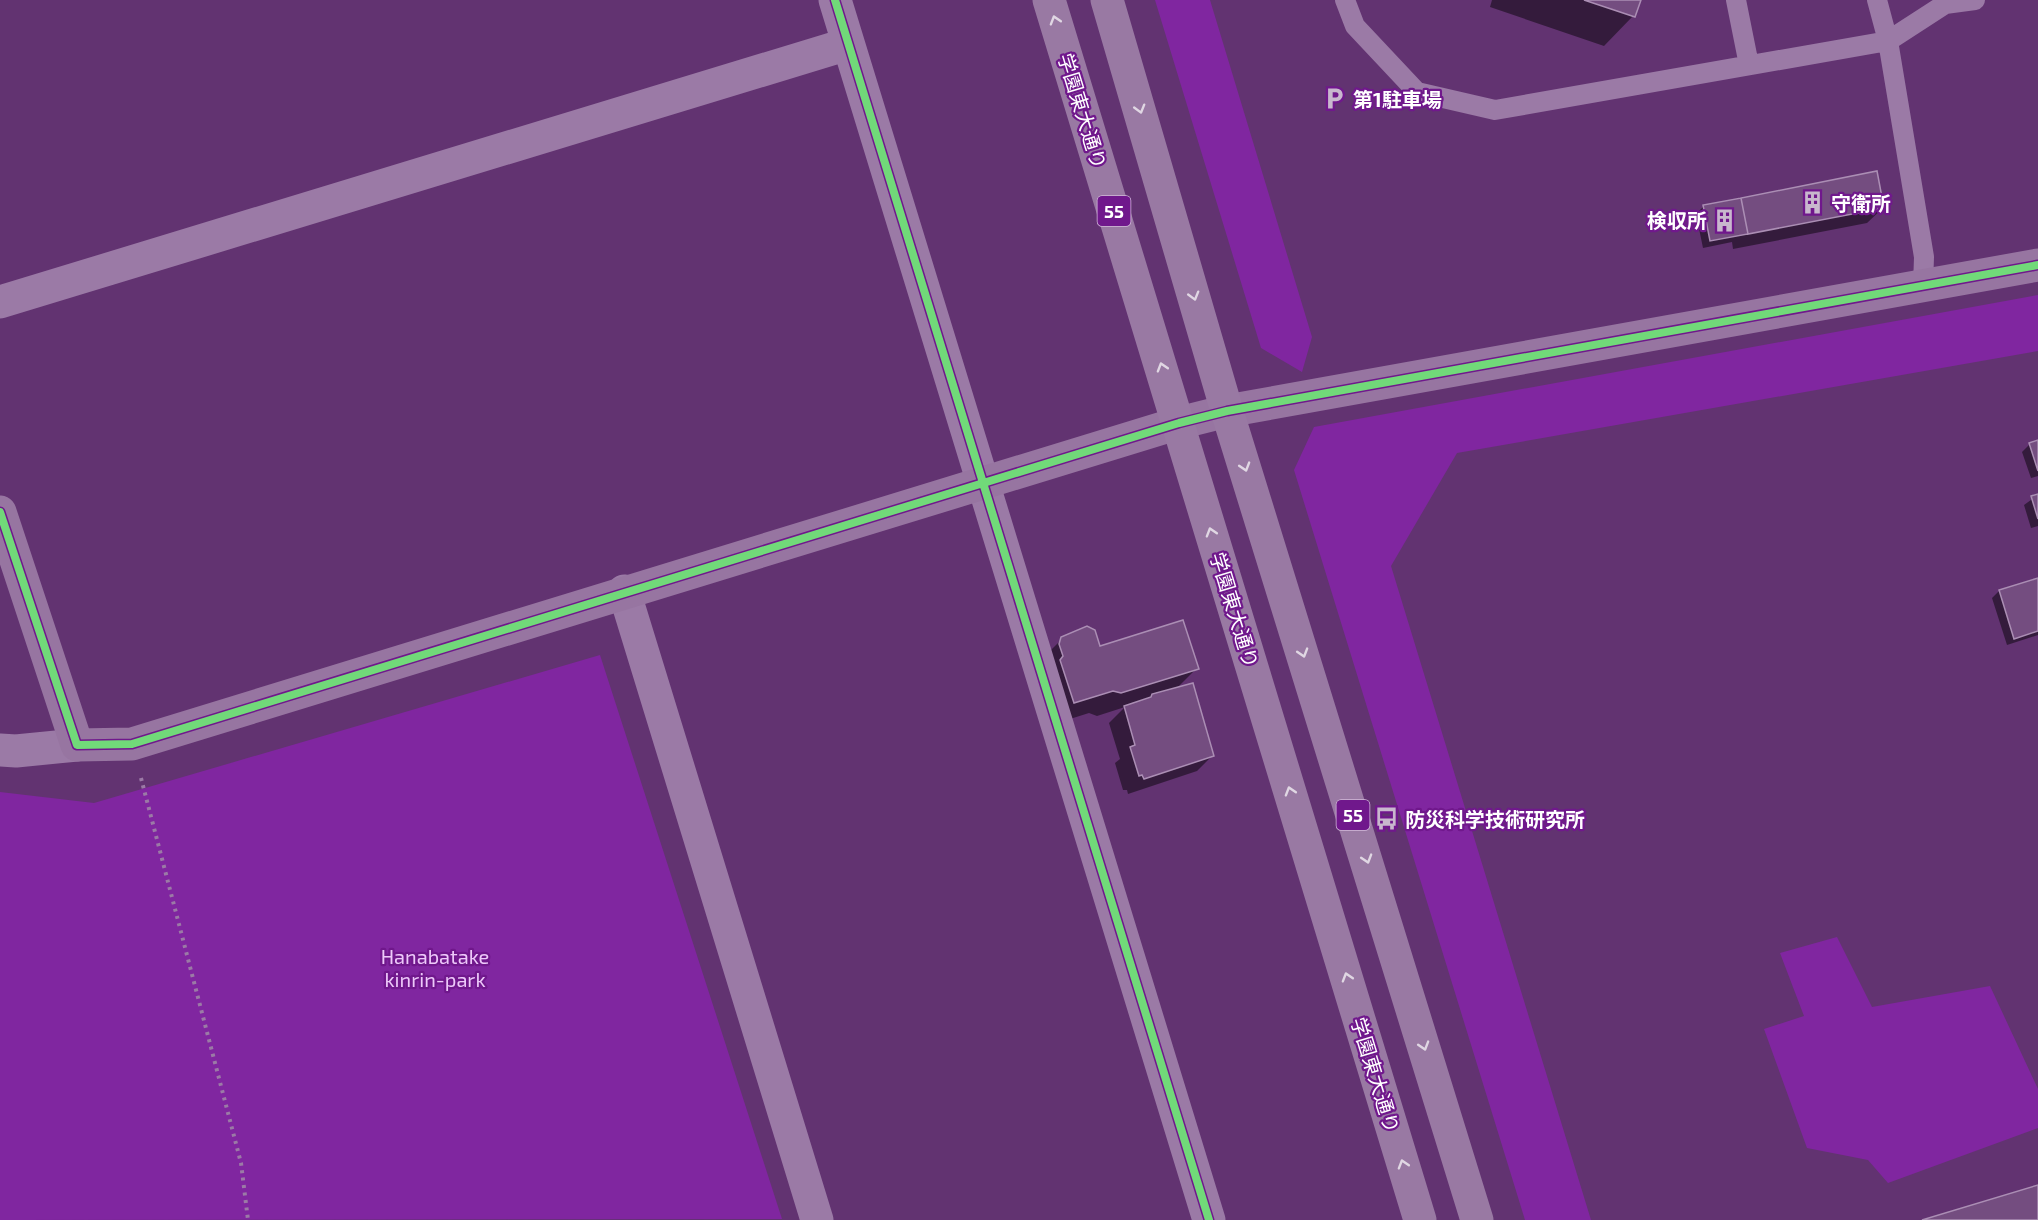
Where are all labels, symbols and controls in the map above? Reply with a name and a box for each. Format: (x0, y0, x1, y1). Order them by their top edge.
one-way arrow (1050, 15, 1062, 26)
street label: 学園東大通り (1054, 50, 1112, 172)
parking icon: 第1駐車場 (1322, 86, 1348, 112)
place label: 第1駐車場 (1353, 87, 1442, 111)
one-way arrow (1133, 103, 1145, 114)
building icon: 守衛所 (1800, 190, 1826, 216)
place label: 守衛所 (1831, 191, 1891, 215)
road number: 55 (1098, 196, 1130, 226)
building icon: 検収所 (1712, 207, 1738, 233)
place label: 検収所 (1647, 208, 1707, 232)
one-way arrow (1187, 290, 1199, 301)
one-way arrow (1156, 362, 1169, 373)
one-way arrow (1238, 461, 1250, 472)
one-way arrow (1206, 527, 1218, 537)
street label: 学園東大通り (1206, 549, 1264, 671)
one-way arrow (1295, 647, 1308, 658)
one-way arrow (1285, 786, 1297, 797)
road number: 55 (1336, 800, 1370, 830)
bus stop icon: 防災科学技術研究所 (1374, 806, 1400, 832)
place label: 防災科学技術研究所 (1405, 807, 1585, 831)
one-way arrow (1359, 853, 1372, 864)
park label: Hanabatake kinrin-park (381, 944, 489, 991)
one-way arrow (1342, 972, 1354, 983)
street label: 学園東大通り (1347, 1014, 1405, 1136)
one-way arrow (1417, 1040, 1429, 1051)
one-way arrow (1398, 1159, 1410, 1170)

